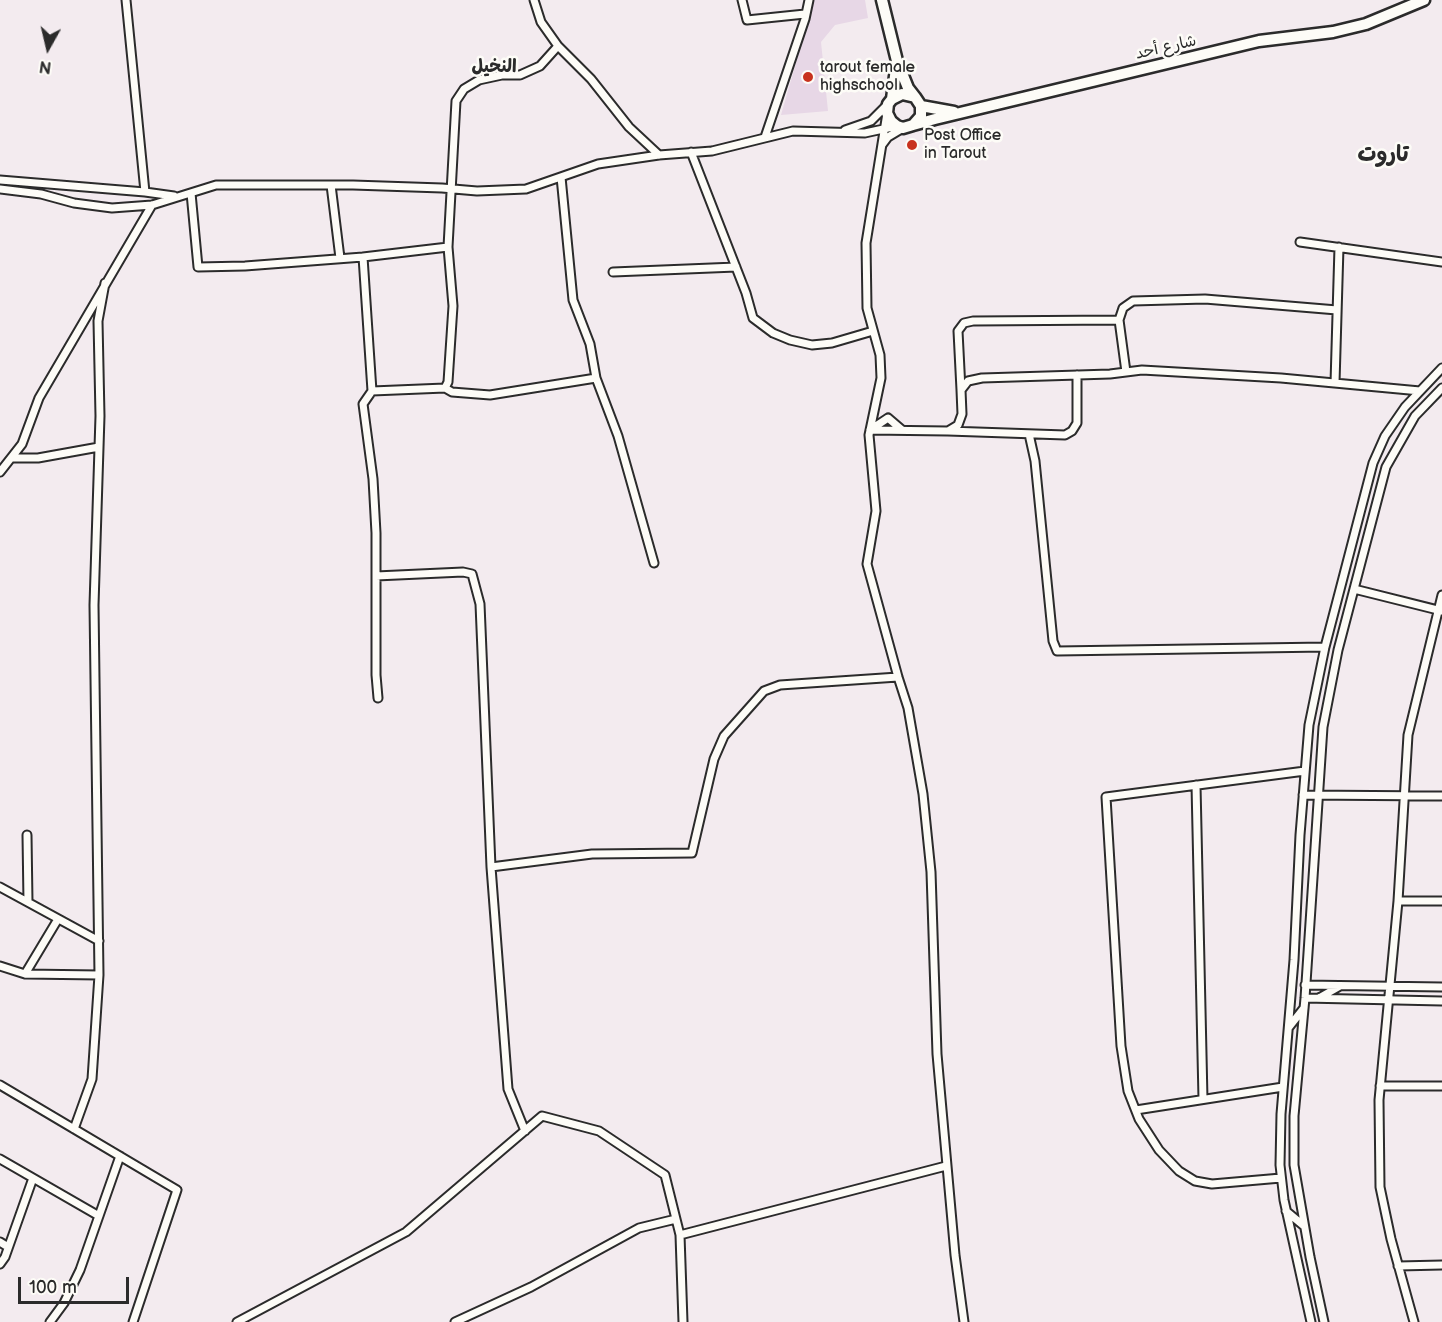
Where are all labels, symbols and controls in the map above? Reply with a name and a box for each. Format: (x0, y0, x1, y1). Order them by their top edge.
north arrow (18, 18, 78, 78)
street label: شارع أحد (1134, 32, 1198, 64)
text: N (38, 56, 53, 77)
district label: النخيل (471, 56, 517, 78)
place label: tarout female highschool (820, 58, 915, 96)
marker: tarout female highschool (801, 70, 815, 84)
place label: Post Office in Tarout (924, 126, 1001, 164)
marker: Post Office in Tarout (905, 138, 919, 152)
district label: تاروت (1357, 142, 1409, 168)
scale bar (21, 1265, 132, 1303)
text: 100 m (29, 1277, 77, 1298)

